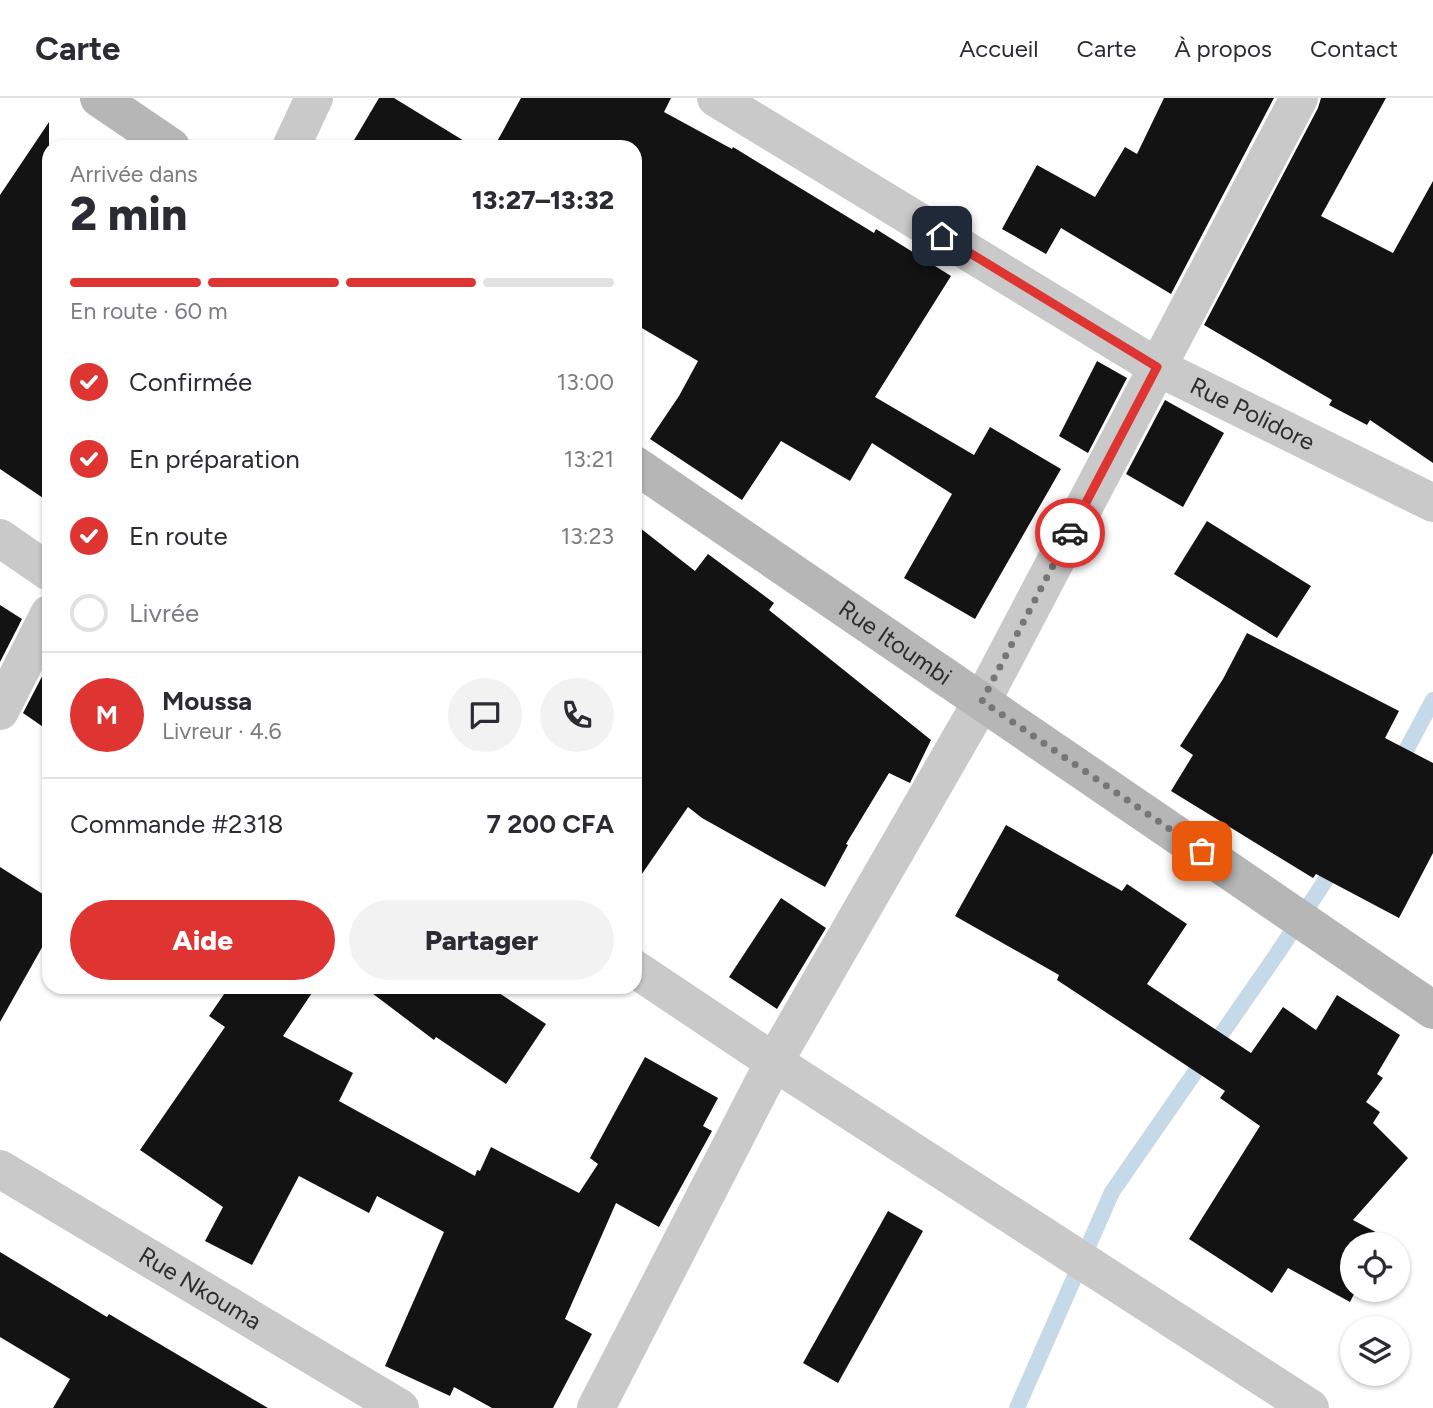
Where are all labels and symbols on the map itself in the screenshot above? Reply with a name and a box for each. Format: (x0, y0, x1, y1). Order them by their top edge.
pin (912, 206, 972, 266)
street label: Rue Polidore (1186, 371, 1320, 456)
courier (1035, 498, 1105, 568)
street label: Rue Itoumbi (833, 593, 957, 691)
pin (1172, 821, 1232, 881)
street label: Rue Nkouma (134, 1240, 267, 1336)

